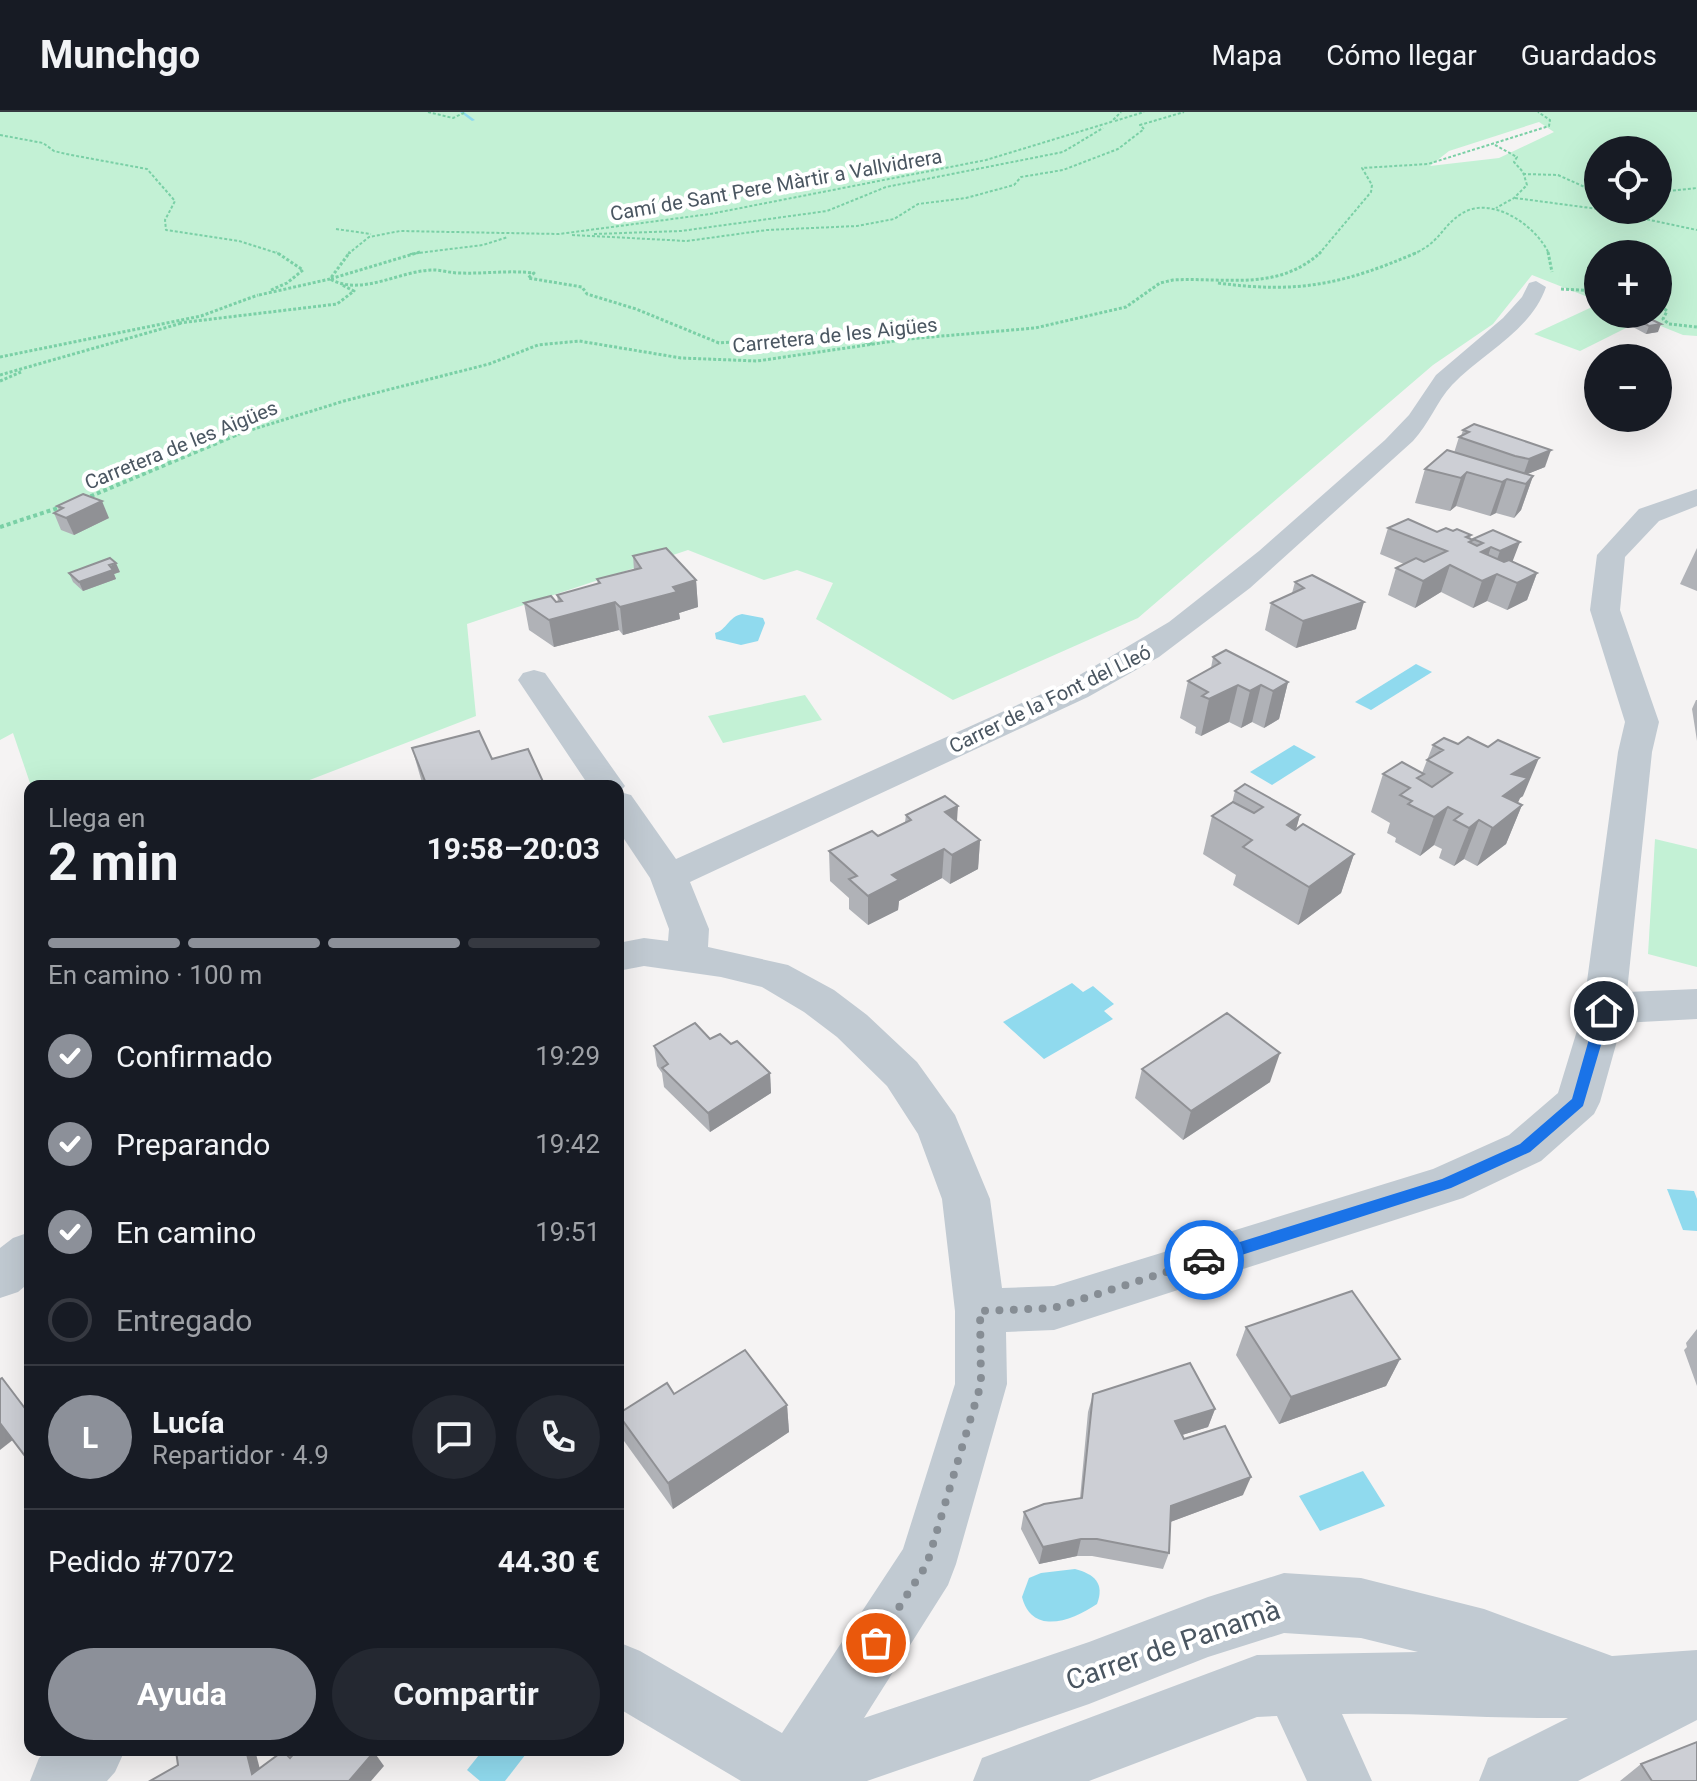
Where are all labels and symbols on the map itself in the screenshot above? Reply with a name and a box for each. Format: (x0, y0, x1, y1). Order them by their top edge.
street label: Camí de Sant Pere Màrtir a Vallvidrera (608, 144, 944, 226)
street label: Carretera de les Aigües (731, 312, 939, 358)
street label: Carretera de les Aigües (81, 395, 281, 495)
street label: Carrer de la Font del Lleó (945, 640, 1155, 758)
pin (1570, 977, 1638, 1045)
courier (1164, 1220, 1244, 1300)
street label: Carrer de Panamà (1062, 1593, 1284, 1697)
pin (842, 1609, 910, 1677)

